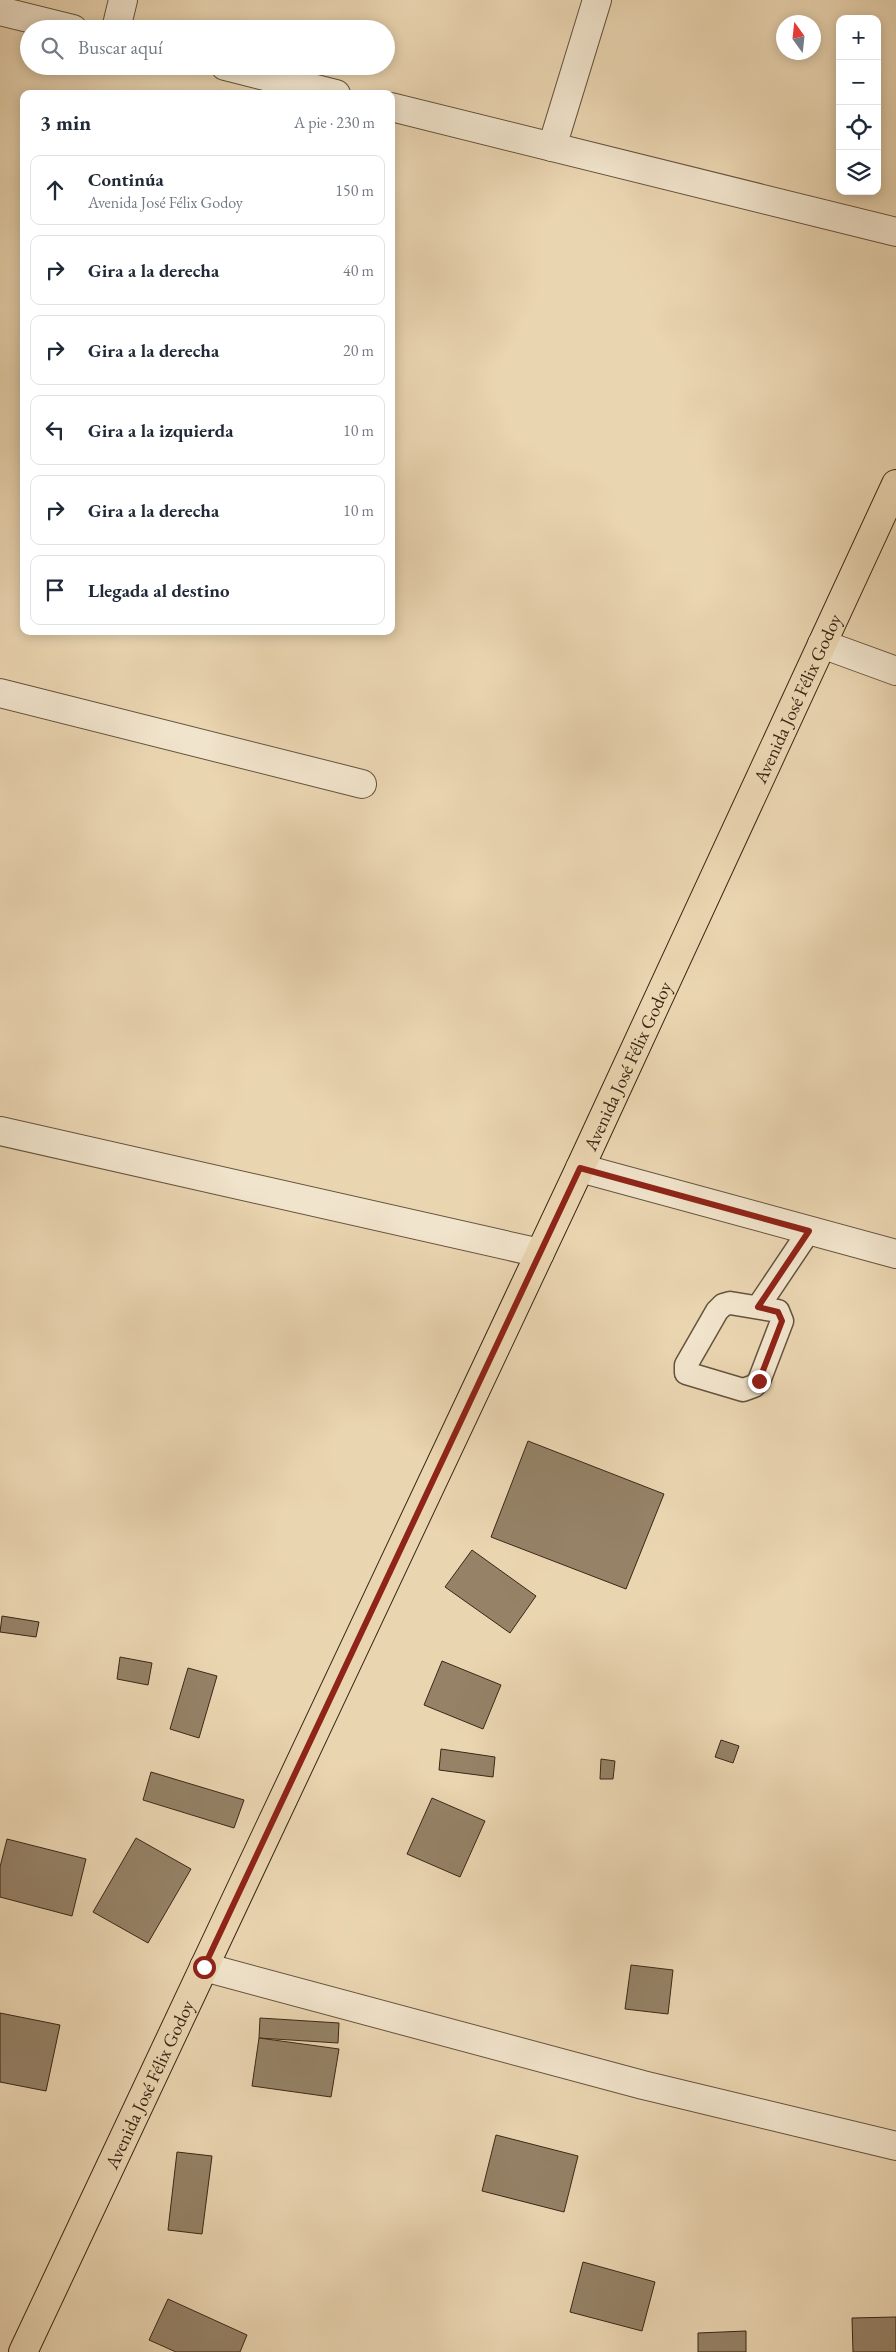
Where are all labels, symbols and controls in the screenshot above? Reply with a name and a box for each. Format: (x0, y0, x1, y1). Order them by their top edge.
north arrow (776, 15, 821, 60)
map controls (836, 15, 881, 195)
button: + (836, 15, 881, 60)
search box (20, 20, 395, 75)
icon: search (38, 34, 66, 62)
text: Buscar aquí (78, 35, 163, 60)
button: − (836, 60, 881, 105)
button: locate (836, 105, 881, 150)
text: 3 min (40, 109, 91, 136)
text: A pie · 230 m (294, 112, 375, 133)
button: layers (836, 150, 881, 195)
text: Continúa (88, 167, 164, 192)
icon: ahead (41, 176, 69, 204)
text: 150 m (335, 180, 374, 201)
text: Avenida José Félix Godoy (88, 192, 243, 213)
icon: right (41, 256, 69, 284)
text: Gira a la derecha (88, 258, 219, 283)
text: 40 m (343, 260, 374, 281)
icon: right (41, 336, 69, 364)
text: Gira a la derecha (88, 338, 219, 363)
text: 20 m (343, 340, 374, 361)
icon: left (41, 416, 69, 444)
text: Gira a la izquierda (88, 418, 234, 443)
text: 10 m (343, 420, 374, 441)
icon: right (41, 496, 69, 524)
text: Gira a la derecha (88, 498, 219, 523)
text: 10 m (343, 500, 374, 521)
icon: arrive (41, 576, 69, 604)
text: Llegada al destino (88, 578, 230, 603)
street label: Avenida José Félix Godoy (747, 609, 847, 788)
street label: Avenida José Félix Godoy (577, 976, 677, 1156)
route end (748, 1370, 771, 1393)
route start (193, 1956, 216, 1979)
street label: Avenida José Félix Godoy (98, 1995, 200, 2174)

